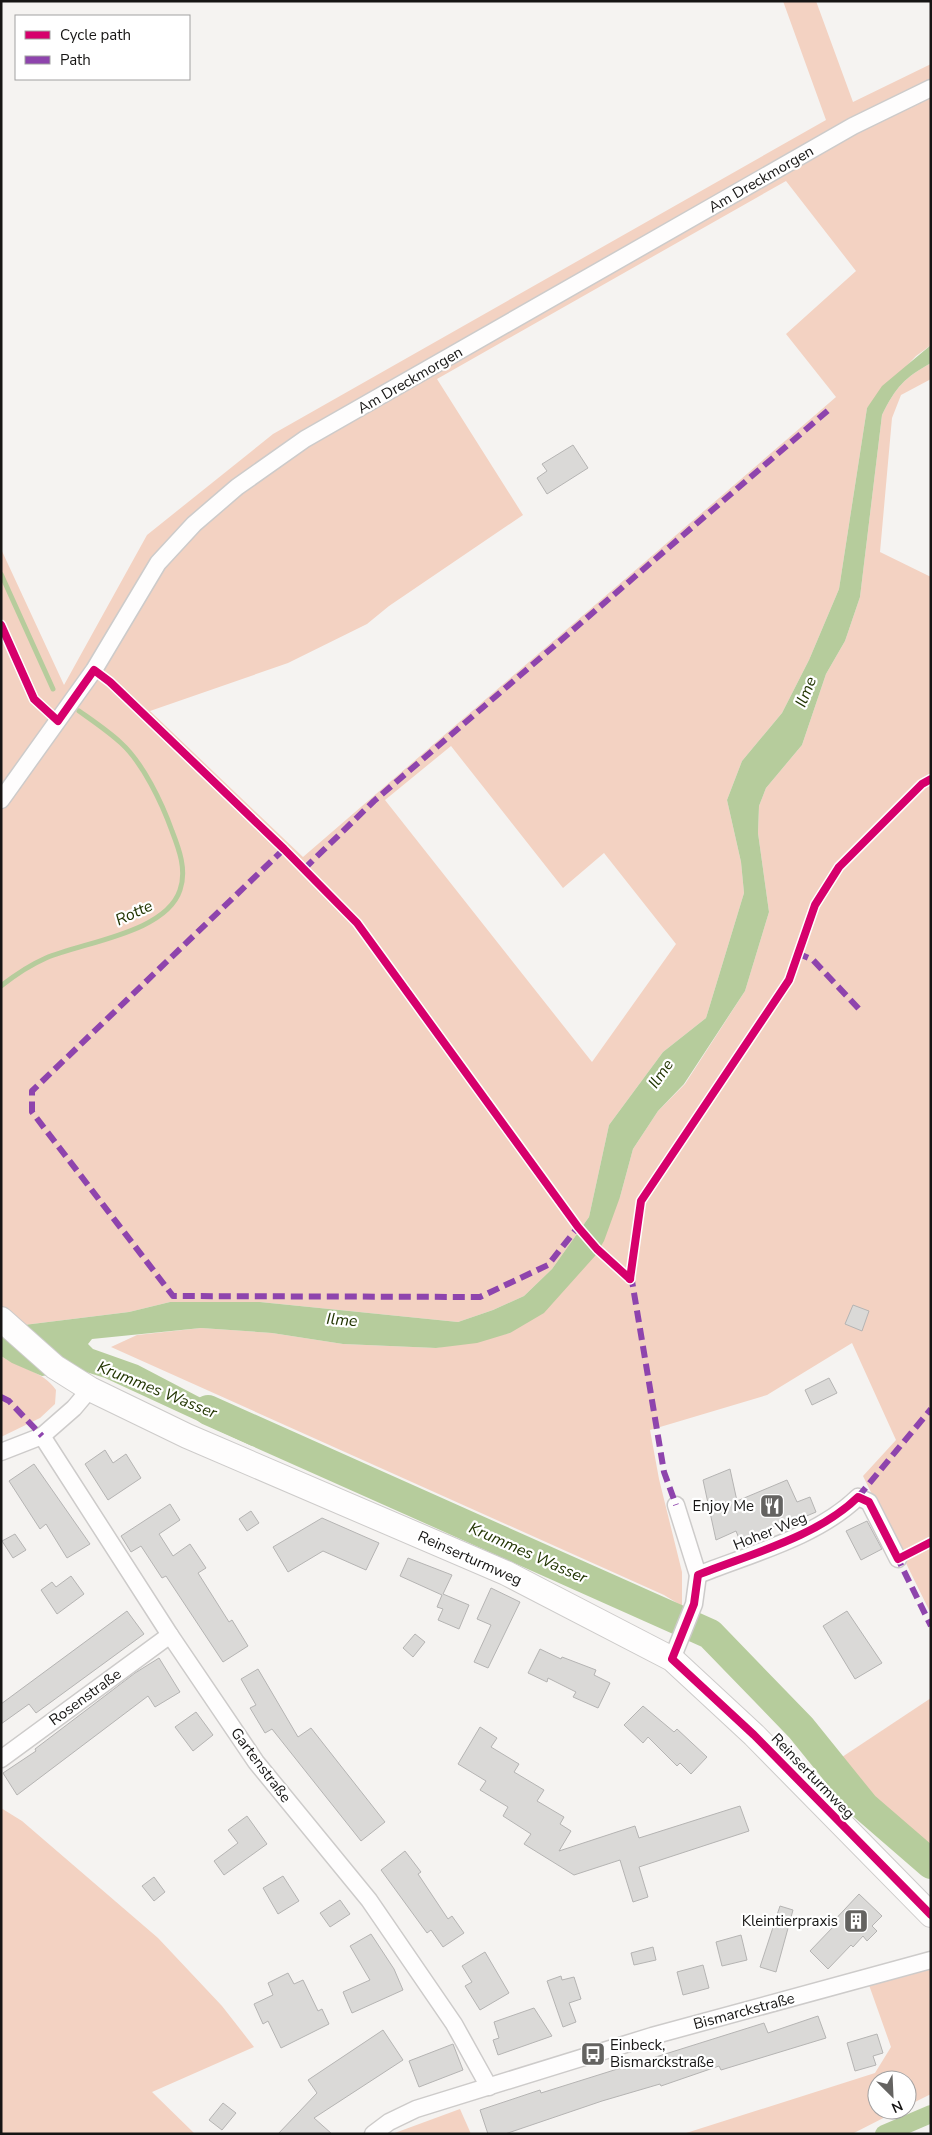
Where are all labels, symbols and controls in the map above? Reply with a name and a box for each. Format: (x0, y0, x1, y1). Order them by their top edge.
legend (15, 15, 190, 80)
text: Cycle path (60, 25, 131, 45)
text: Path (60, 50, 91, 70)
street label: Am Dreckmorgen (705, 141, 817, 217)
street label: Am Dreckmorgen (354, 342, 466, 418)
water label: Ilme (790, 673, 822, 711)
water label: Rotte (112, 895, 157, 931)
water label: Ilme (643, 1055, 679, 1093)
water label: Ilme (326, 1308, 359, 1332)
water label: Krummes Wasser (94, 1356, 221, 1425)
restaurant icon: Enjoy Me (759, 1493, 785, 1519)
place label: Enjoy Me (693, 1496, 754, 1516)
street label: Hoher Weg (730, 1507, 810, 1555)
water label: Krummes Wasser (465, 1517, 592, 1589)
street label: Reinserturmweg (415, 1526, 525, 1590)
street label: Rosenstraße (45, 1664, 125, 1730)
street label: Gartenstraße (226, 1723, 296, 1807)
street label: Reinserturmweg (767, 1729, 859, 1823)
building icon: Kleintierpraxis (843, 1908, 869, 1934)
place label: Kleintierpraxis (742, 1911, 838, 1931)
street label: Bismarckstraße (691, 1988, 797, 2034)
place label: Einbeck, Bismarckstraße (610, 2035, 714, 2072)
bus stop icon: Einbeck, Bismarckstraße (580, 2041, 606, 2067)
north arrow (867, 2070, 917, 2120)
text: N (888, 2096, 906, 2117)

